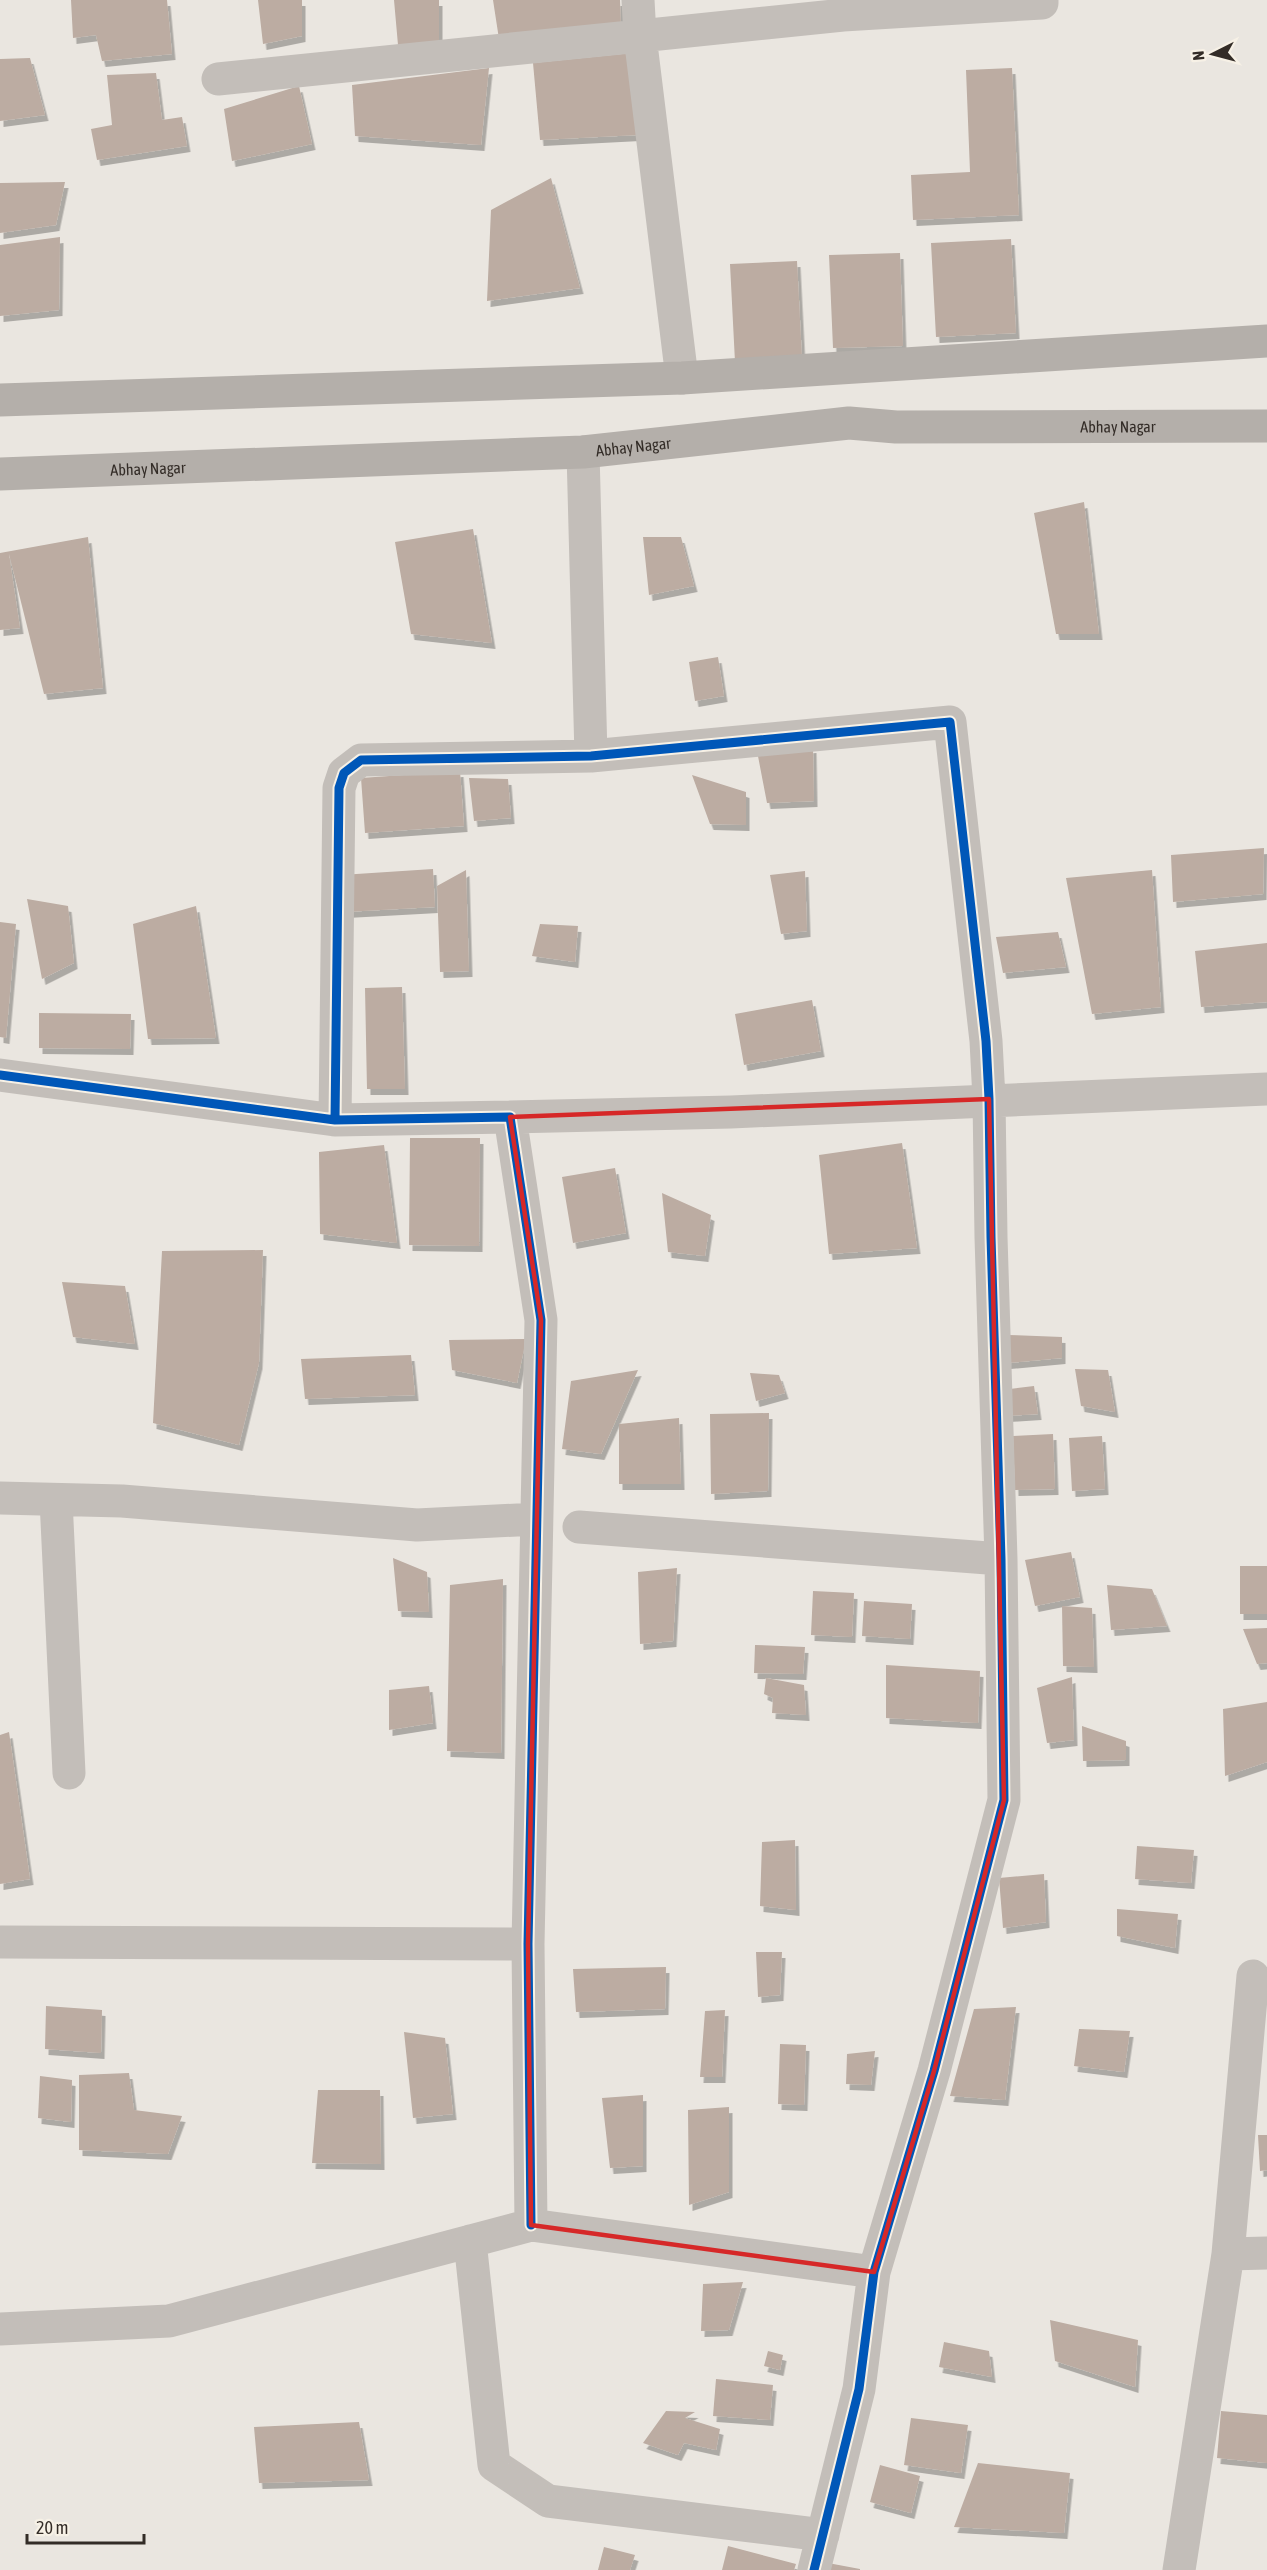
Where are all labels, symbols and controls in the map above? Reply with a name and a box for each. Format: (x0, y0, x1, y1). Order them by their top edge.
north arrow (1183, 24, 1243, 84)
text: N (1189, 50, 1208, 61)
street label: Abhay Nagar (1080, 417, 1156, 436)
street label: Abhay Nagar (595, 433, 672, 460)
street label: Abhay Nagar (110, 458, 186, 479)
scale bar (27, 2507, 144, 2545)
text: 20 m (36, 2517, 68, 2538)

